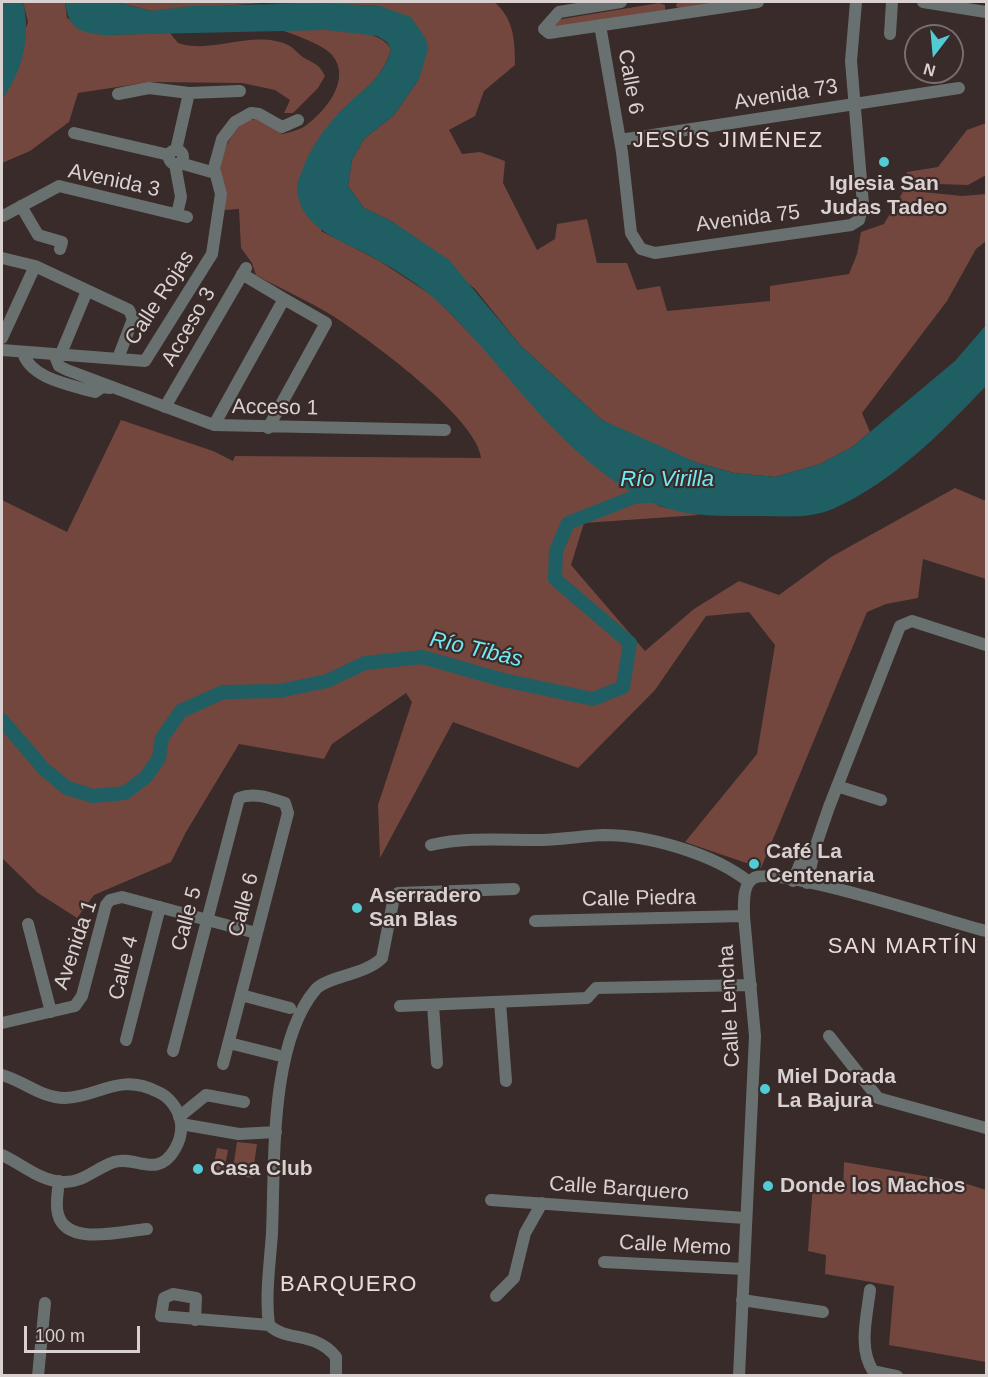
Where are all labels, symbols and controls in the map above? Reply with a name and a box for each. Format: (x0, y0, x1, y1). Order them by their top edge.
north arrow (904, 24, 964, 84)
street label: Calle 6 (612, 48, 648, 116)
text: N (922, 60, 937, 80)
street label: Avenida 73 (732, 74, 840, 116)
district label: JESÚS JIMÉNEZ (633, 128, 823, 154)
marker: Iglesia San Judas Tadeo (877, 155, 891, 169)
street label: Avenida 3 (66, 159, 162, 203)
place label: Iglesia San Judas Tadeo (821, 171, 947, 221)
street label: Avenida 75 (695, 200, 801, 238)
street label: Calle Rojas (120, 246, 200, 350)
street label: Acceso 3 (156, 283, 222, 371)
street label: Acceso 1 (232, 395, 318, 421)
water label: Río Virilla (620, 467, 714, 493)
water label: Río Tibás (427, 627, 525, 673)
place label: Café La Centenaria (766, 839, 875, 889)
marker: Café La Centenaria (747, 857, 761, 871)
street label: Calle 6 (223, 870, 265, 940)
place label: Aserradero San Blas (369, 883, 481, 933)
street label: Calle 5 (166, 884, 208, 954)
street label: Calle Piedra (582, 885, 696, 913)
street label: Avenida 1 (49, 897, 103, 993)
marker: Aserradero San Blas (350, 901, 364, 915)
street label: Calle 4 (104, 933, 144, 1003)
district label: SAN MARTÍN (828, 934, 978, 960)
street label: Calle Lencha (714, 944, 746, 1068)
place label: Miel Dorada La Bajura (777, 1064, 896, 1114)
marker: Miel Dorada La Bajura (758, 1082, 772, 1096)
place label: Casa Club (210, 1156, 313, 1182)
marker: Casa Club (191, 1162, 205, 1176)
street label: Calle Barquero (548, 1172, 690, 1206)
place label: Donde los Machos (780, 1173, 966, 1199)
marker: Donde los Machos (761, 1179, 775, 1193)
street label: Calle Memo (618, 1230, 732, 1262)
district label: BARQUERO (280, 1272, 418, 1298)
scale bar (27, 1314, 142, 1352)
text: 100 m (35, 1326, 85, 1346)

